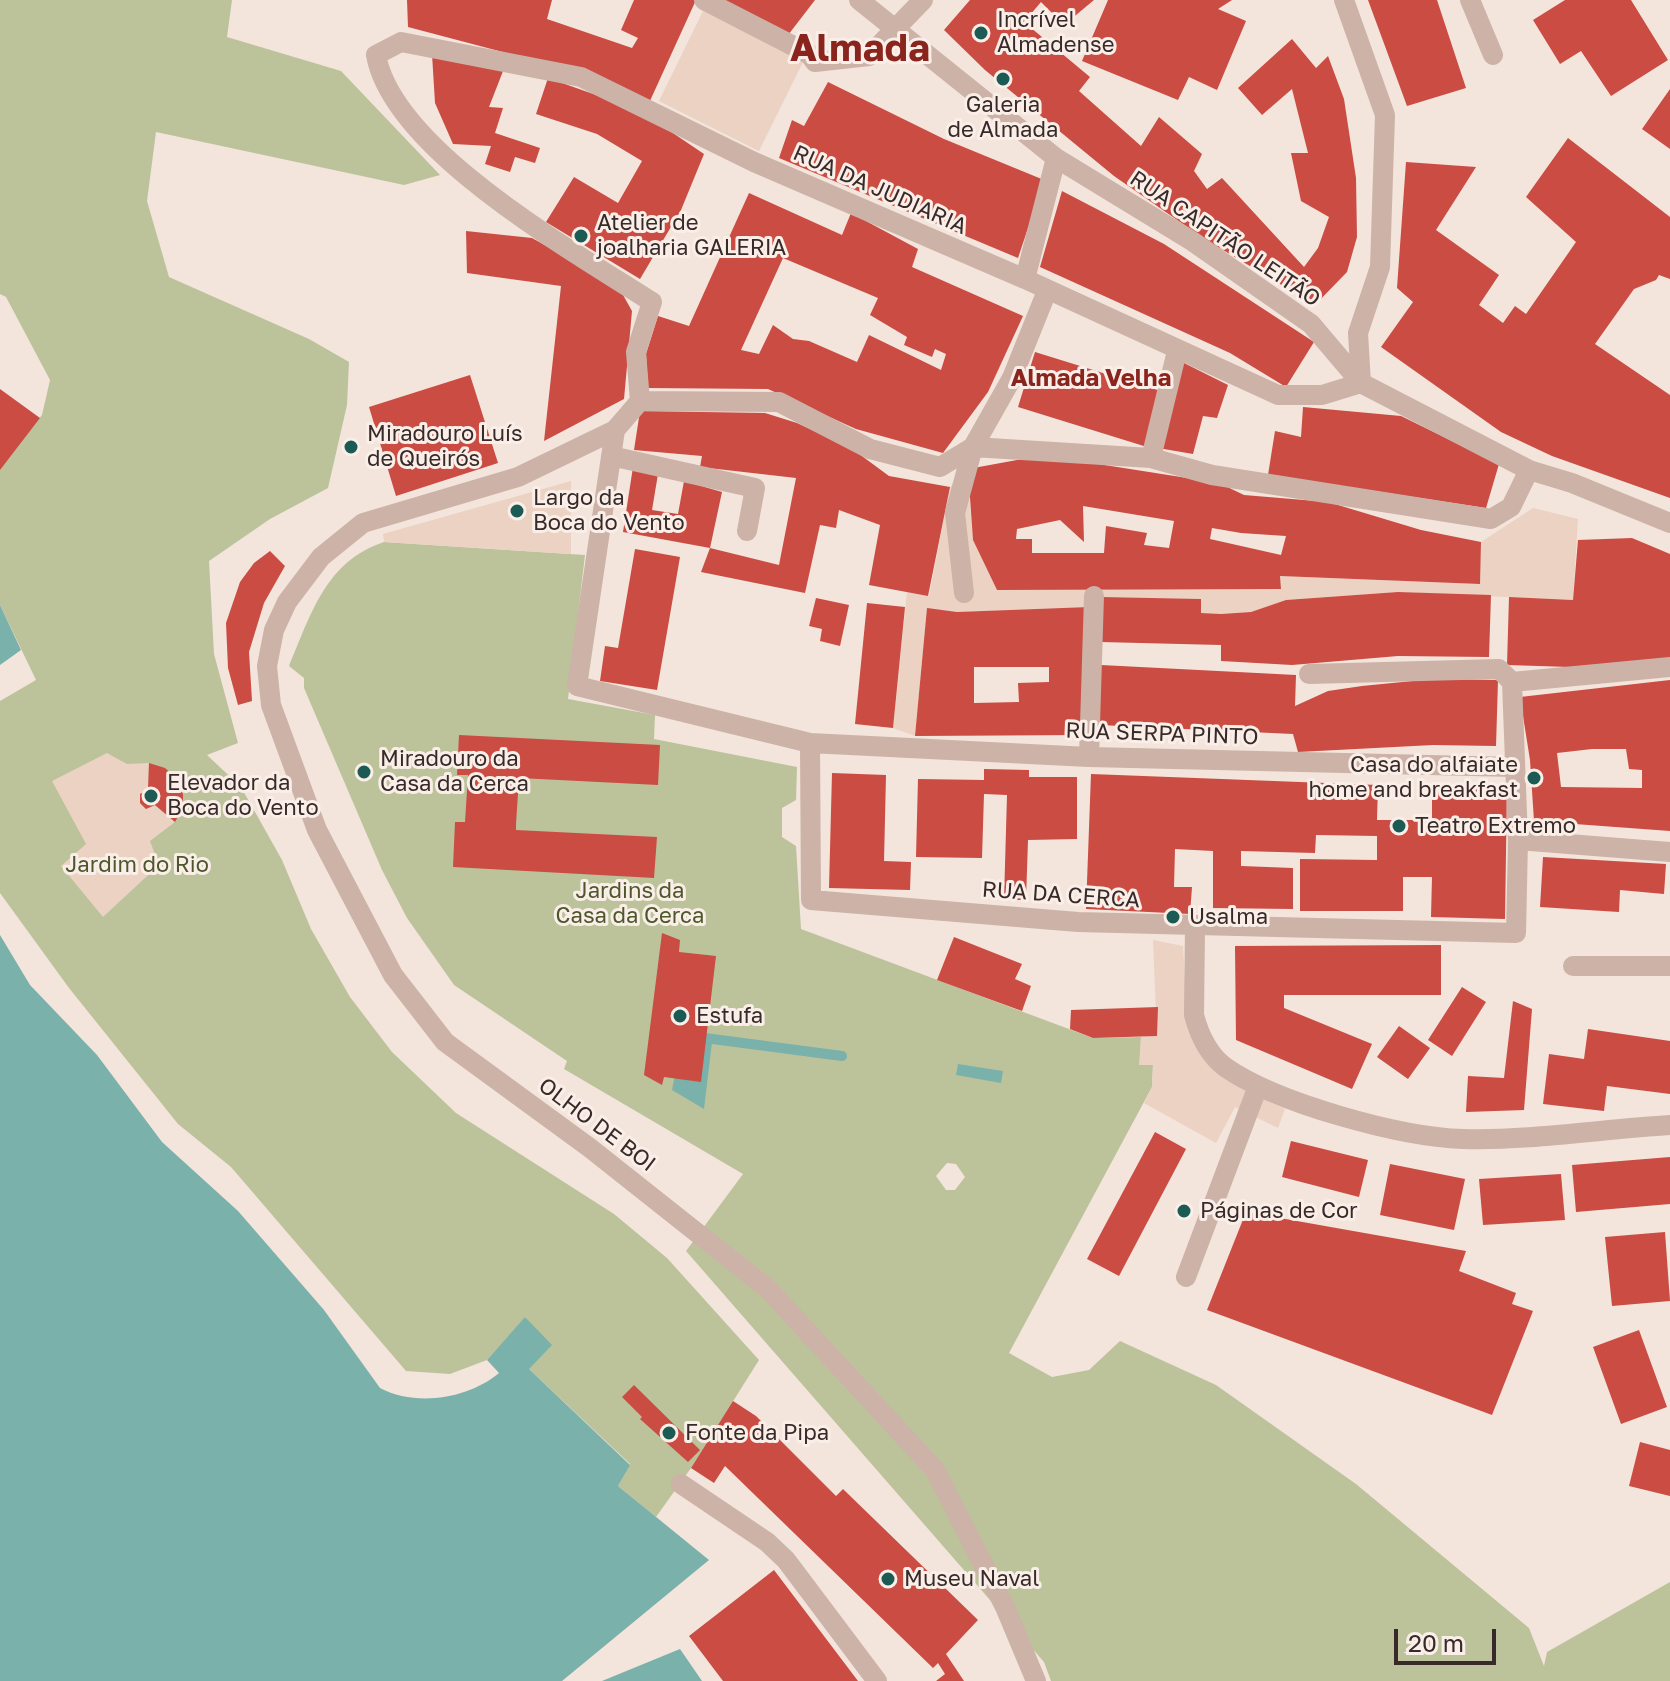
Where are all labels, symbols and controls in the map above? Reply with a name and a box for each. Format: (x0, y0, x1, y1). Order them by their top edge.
place label: Incrível Almadense (997, 7, 1114, 58)
marker: Incrível Almadense (972, 24, 990, 42)
district label: Almada (790, 26, 930, 72)
marker: Galeria de Almada (994, 70, 1012, 88)
place label: Galeria de Almada (948, 92, 1058, 144)
street label: RUA DA JUDIARIA (789, 140, 971, 240)
street label: RUA CAPITÃO LEITÃO (1125, 165, 1325, 313)
place label: Atelier de joalharia GALERIA (597, 210, 786, 262)
marker: Atelier de joalharia GALERIA (572, 227, 590, 245)
district label: Almada Velha (1011, 364, 1171, 392)
place label: Miradouro Luís de Queirós (367, 421, 523, 472)
marker: Miradouro Luís de Queirós (342, 438, 360, 456)
place label: Largo da Boca do Vento (533, 485, 685, 536)
marker: Largo da Boca do Vento (508, 502, 526, 520)
street label: RUA SERPA PINTO (1065, 717, 1259, 751)
place label: Miradouro da Casa da Cerca (380, 746, 529, 798)
place label: Casa do alfaiate home and breakfast (1309, 752, 1518, 804)
marker: Miradouro da Casa da Cerca (355, 763, 373, 781)
marker: Casa do alfaiate home and breakfast (1525, 769, 1543, 787)
place label: Elevador da Boca do Vento (167, 770, 319, 822)
marker: Elevador da Boca do Vento (142, 787, 160, 805)
place label: Teatro Extremo (1415, 813, 1576, 839)
marker: Teatro Extremo (1390, 817, 1408, 835)
park label: Jardim do Rio (65, 852, 209, 878)
street label: RUA DA CERCA (981, 876, 1141, 914)
park label: Jardins da Casa da Cerca (556, 878, 704, 930)
place label: Usalma (1189, 904, 1268, 930)
marker: Usalma (1164, 908, 1182, 926)
place label: Estufa (696, 1003, 763, 1029)
marker: Estufa (671, 1007, 689, 1025)
street label: OLHO DE BOI (533, 1072, 661, 1178)
place label: Páginas de Cor (1200, 1198, 1358, 1224)
marker: Páginas de Cor (1175, 1202, 1193, 1220)
place label: Fonte da Pipa (685, 1420, 829, 1446)
marker: Fonte da Pipa (660, 1424, 678, 1442)
place label: Museu Naval (904, 1566, 1039, 1592)
marker: Museu Naval (879, 1570, 897, 1588)
scale bar (1398, 1613, 1500, 1663)
text: 20 m (1408, 1628, 1464, 1657)

